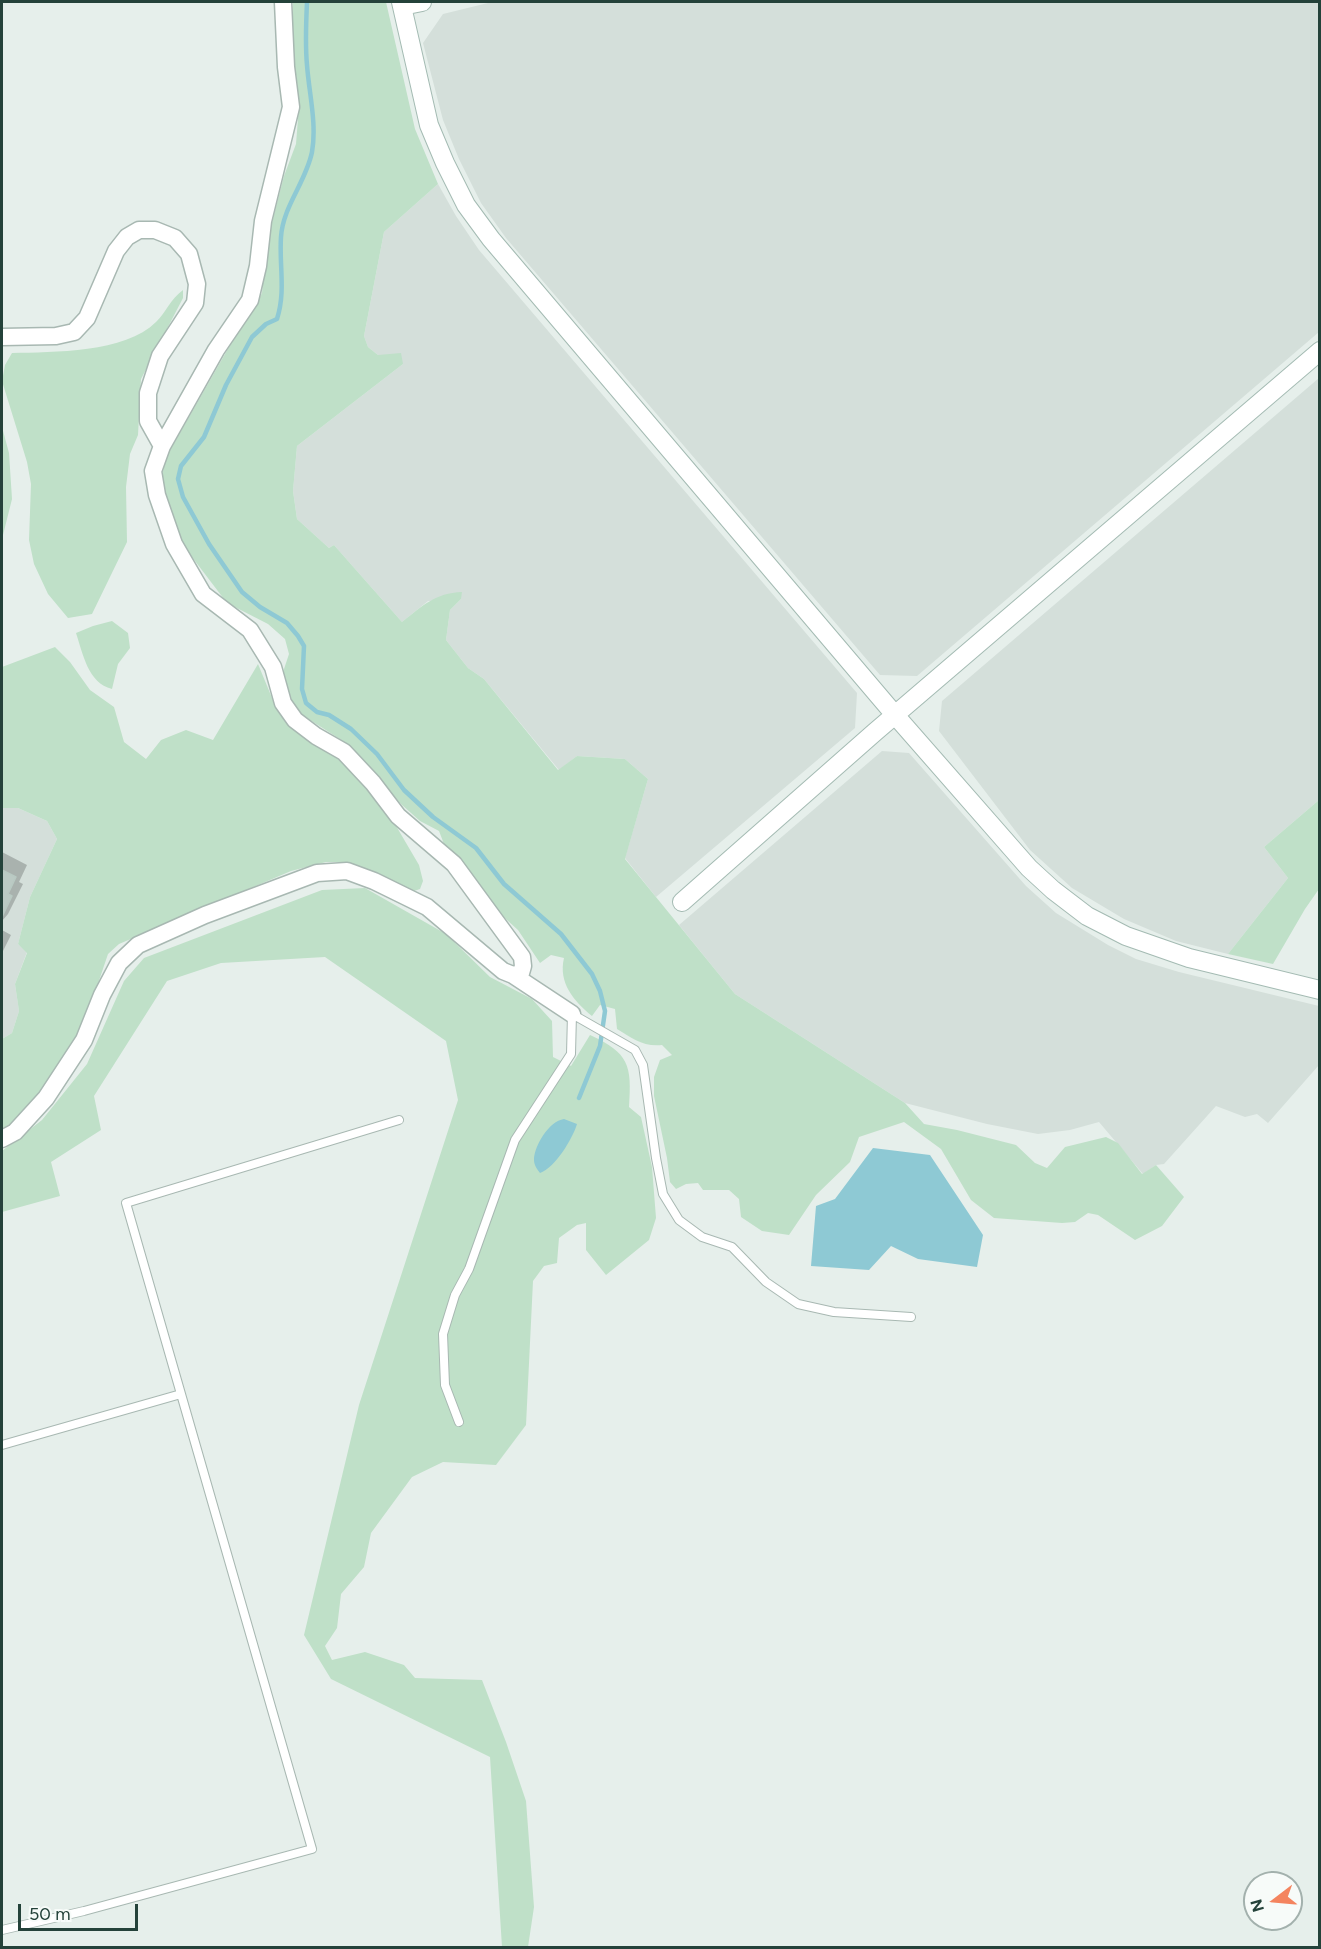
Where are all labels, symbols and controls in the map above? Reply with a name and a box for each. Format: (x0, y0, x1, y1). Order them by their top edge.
north arrow (1243, 1871, 1303, 1931)
scale bar (21, 1892, 141, 1930)
text: N (1246, 1897, 1268, 1914)
text: 50 m (29, 1903, 71, 1925)

